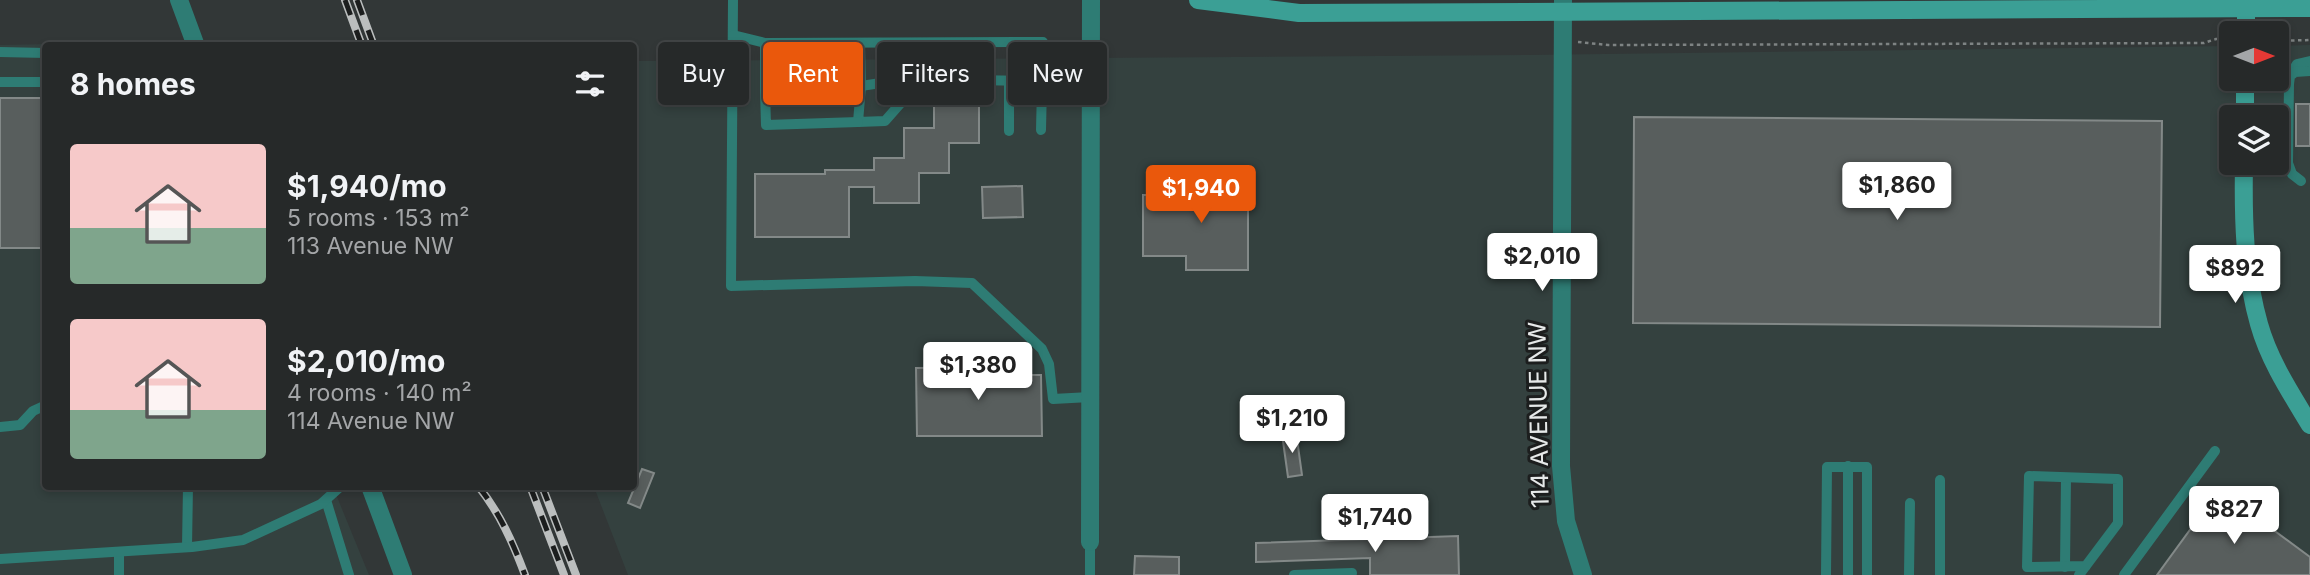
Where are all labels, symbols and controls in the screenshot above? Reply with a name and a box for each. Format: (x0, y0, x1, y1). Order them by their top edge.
north arrow (2219, 21, 2289, 91)
map controls (2219, 21, 2289, 175)
chip: Buy (658, 42, 749, 105)
chip: Rent (763, 42, 863, 105)
chip: Filters (877, 42, 994, 105)
chip: New (1008, 42, 1107, 105)
icon: filters (571, 65, 609, 103)
text: 8 homes (70, 66, 196, 102)
button: layers (2219, 105, 2289, 175)
pin: $1,860 (1840, 162, 1954, 222)
pin: $1,940 (1144, 166, 1258, 225)
text: $1,940/mo (287, 168, 447, 204)
text: $1,860 (1858, 171, 1936, 199)
icon: home (126, 172, 210, 256)
text: $1,940 (1162, 174, 1240, 202)
text: 5 rooms · 153 m² (287, 204, 469, 232)
text: 113 Avenue NW (287, 232, 454, 260)
pin: $2,010 (1485, 233, 1599, 293)
text: $2,010 (1503, 242, 1581, 270)
pin: $892 (2194, 246, 2276, 305)
text: $892 (2205, 254, 2265, 282)
street label: 114 AVENUE NW (1522, 321, 1555, 509)
pin: $1,380 (921, 342, 1035, 402)
text: $2,010/mo (287, 343, 446, 379)
icon: home (126, 347, 210, 431)
text: $1,380 (939, 351, 1017, 379)
text: 4 rooms · 140 m² (287, 379, 472, 407)
pin: $1,210 (1235, 396, 1349, 455)
text: $1,210 (1256, 404, 1328, 432)
text: 114 Avenue NW (287, 407, 454, 435)
pin: $827 (2193, 486, 2275, 546)
pin: $1,740 (1318, 494, 1432, 554)
text: $827 (2205, 495, 2263, 523)
text: $1,740 (1337, 503, 1413, 531)

